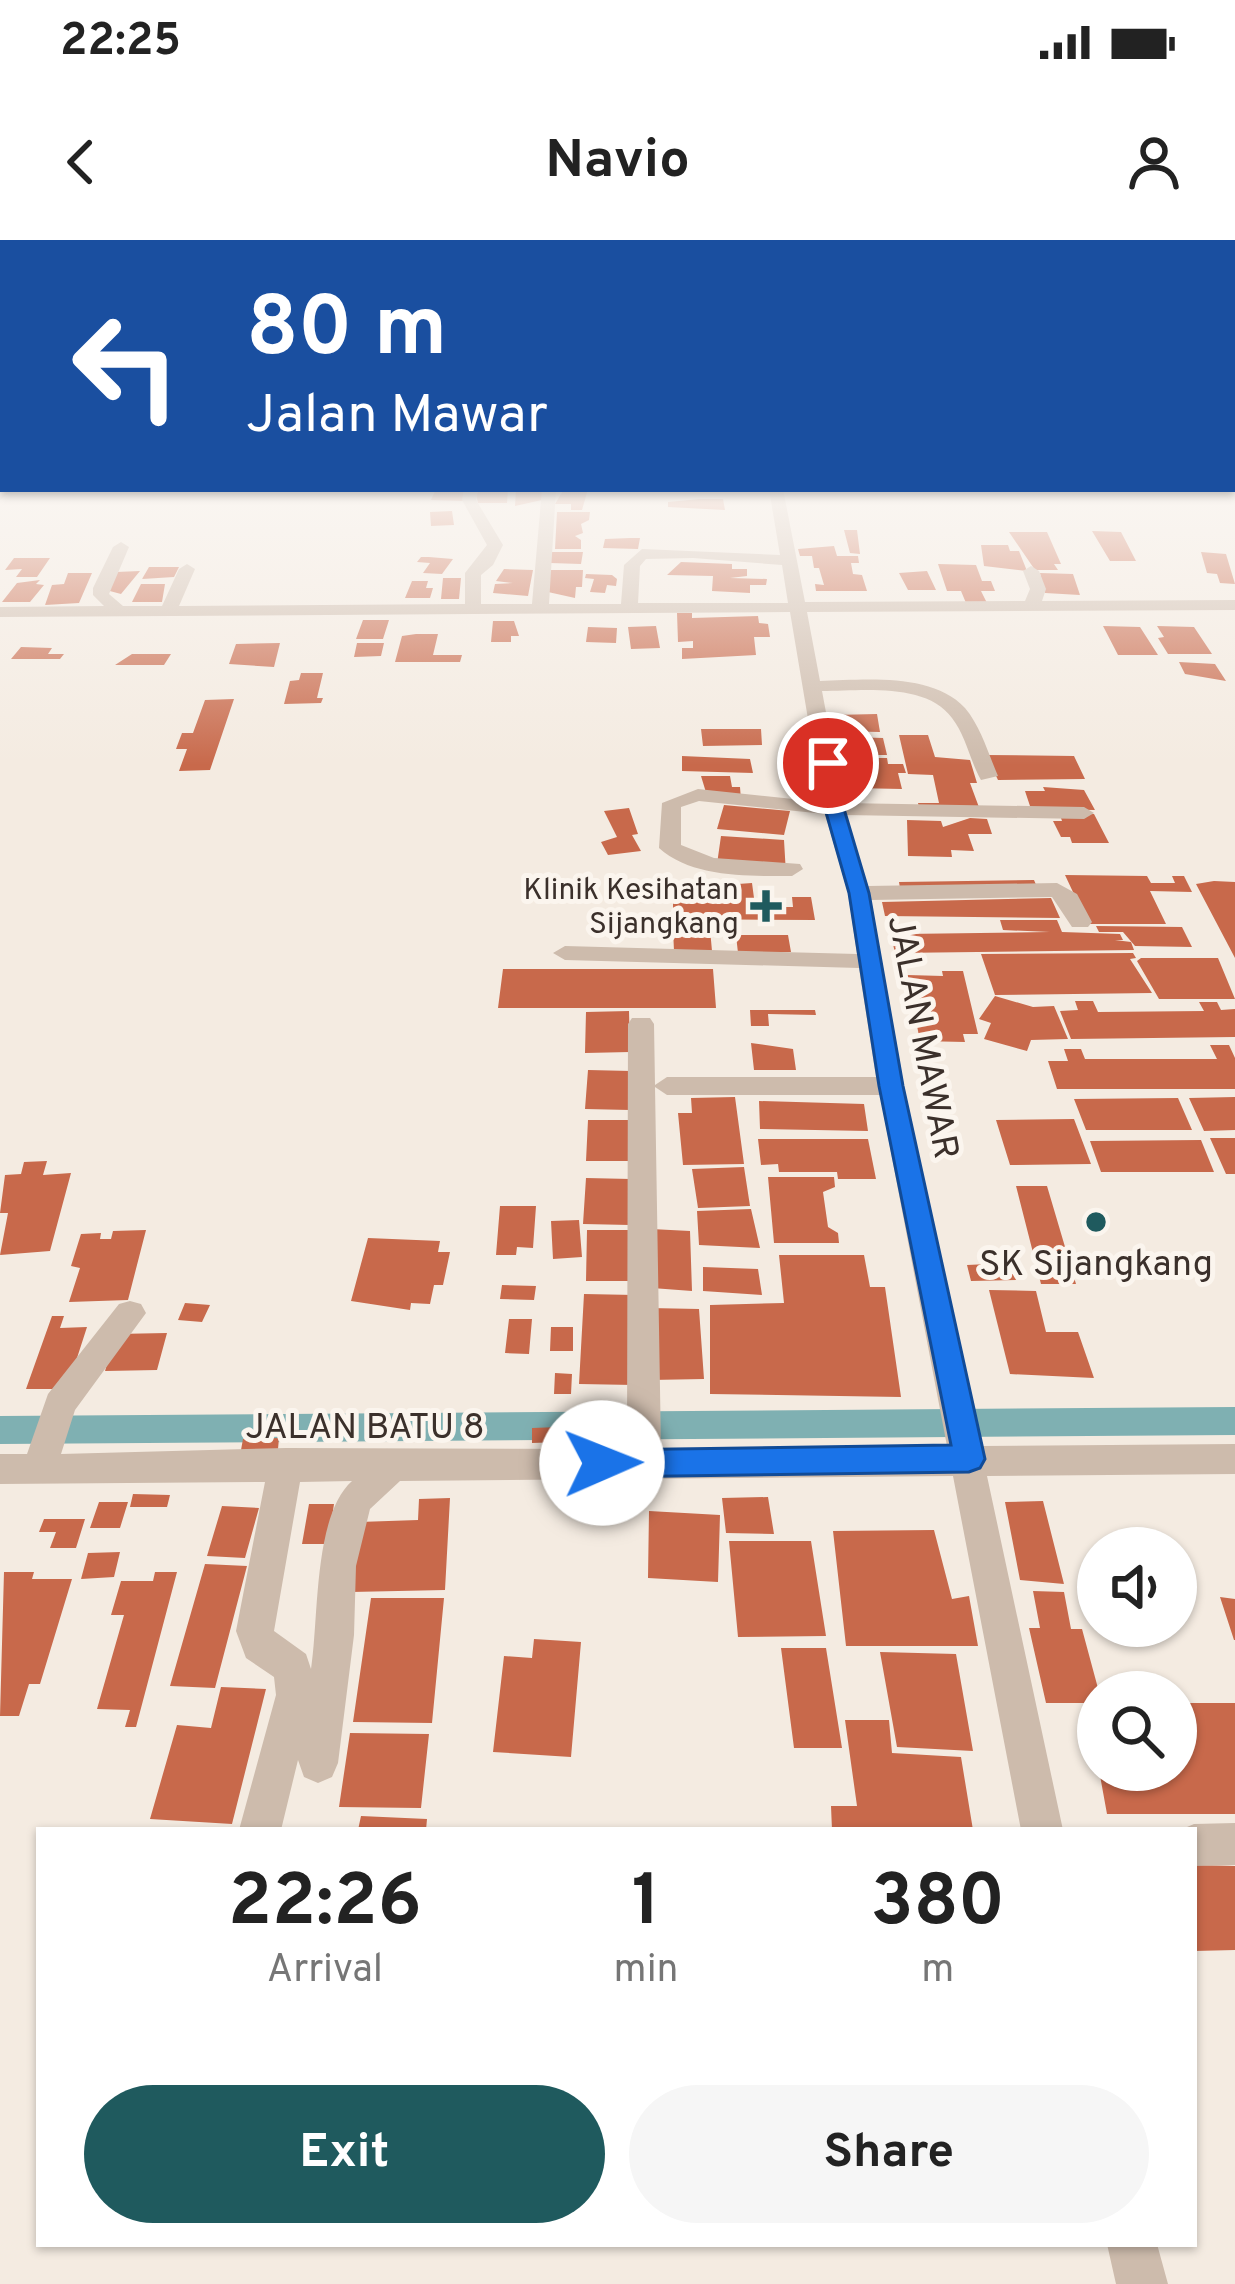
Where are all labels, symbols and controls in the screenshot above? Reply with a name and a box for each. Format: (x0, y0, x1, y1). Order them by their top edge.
text: 22:25 (60, 14, 181, 71)
text: Navio (545, 128, 690, 197)
icon: back (48, 129, 114, 195)
icon: person (1121, 129, 1187, 195)
text: 80 m (246, 279, 447, 385)
icon: left (48, 288, 204, 444)
text: Jalan Mawar (246, 383, 548, 452)
pin (777, 712, 879, 814)
icon: arrive (795, 730, 861, 796)
place label: Klinik Kesihatan Sijangkang (523, 873, 739, 944)
marker: Klinik Kesihatan Sijangkang (750, 890, 782, 922)
street label: JALAN MAWAR (875, 912, 967, 1164)
marker: SK Sijangkang (1083, 1209, 1109, 1235)
place label: SK Sijangkang (979, 1243, 1213, 1289)
position arrow (539, 1400, 665, 1526)
street label: JALAN BATU 8 (245, 1406, 485, 1452)
map controls (1077, 1527, 1197, 1791)
button: sound (1077, 1527, 1197, 1647)
button: search (1077, 1671, 1197, 1791)
text: 22:26 (228, 1859, 422, 1951)
text: 1 (632, 1859, 660, 1951)
text: 380 (870, 1859, 1005, 1951)
text: Arrival (267, 1947, 383, 1996)
text: min (614, 1947, 679, 1996)
text: m (921, 1947, 954, 1996)
button: Exit (84, 2085, 605, 2223)
button: Share (629, 2085, 1149, 2223)

